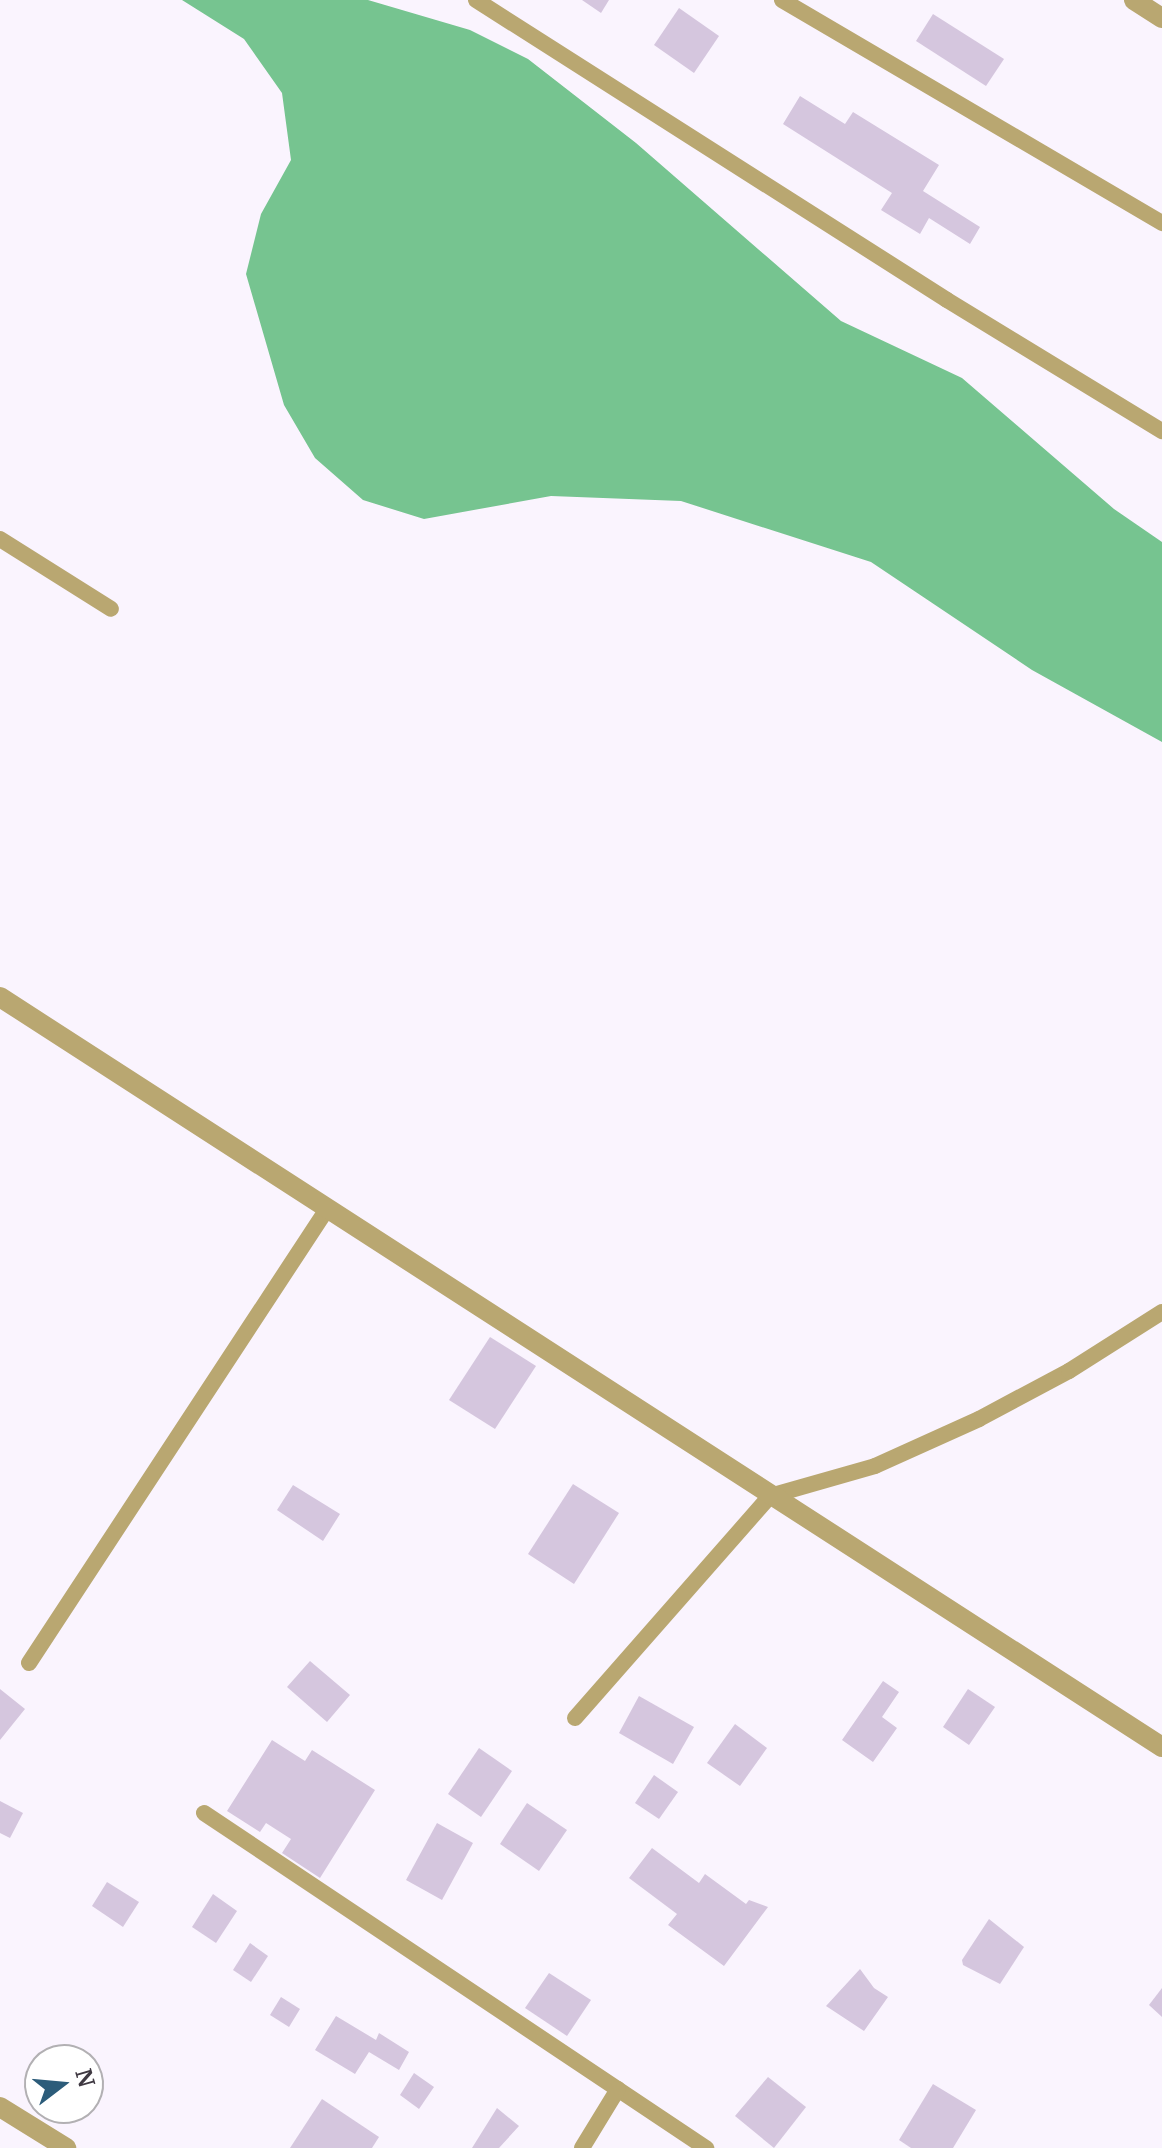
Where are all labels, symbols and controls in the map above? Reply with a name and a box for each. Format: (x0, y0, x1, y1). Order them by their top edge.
north arrow (24, 2044, 104, 2124)
text: N (69, 2066, 101, 2090)

